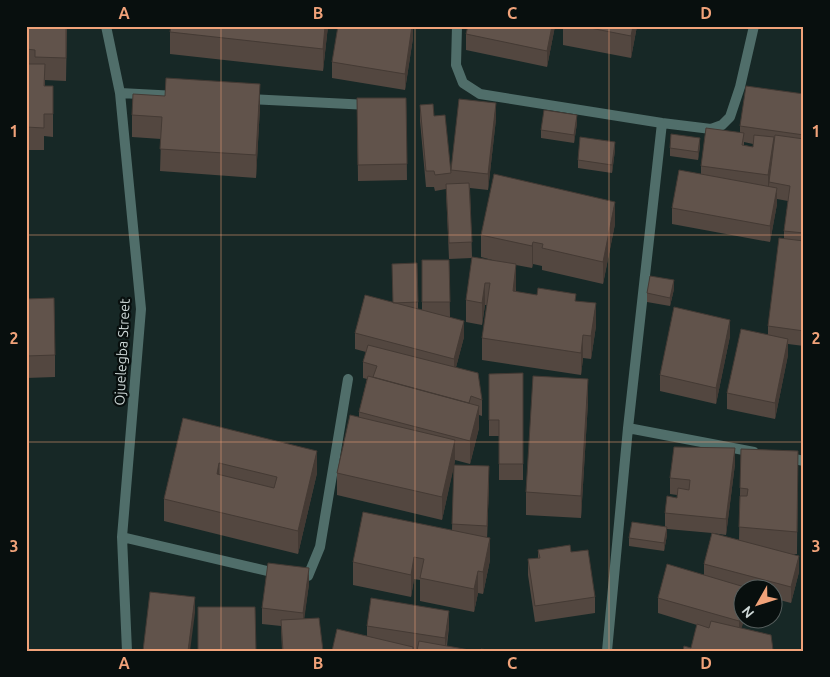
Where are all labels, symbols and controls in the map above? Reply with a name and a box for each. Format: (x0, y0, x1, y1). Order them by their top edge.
text: A (118, 4, 130, 22)
text: B (313, 4, 323, 22)
text: C (507, 4, 517, 22)
text: D (700, 4, 712, 22)
text: 1 (9, 122, 19, 140)
text: 1 (811, 122, 821, 140)
street label: Ojuelegba Street (111, 298, 133, 406)
text: 2 (9, 329, 19, 347)
text: 2 (811, 329, 821, 347)
text: 3 (9, 537, 19, 555)
text: 3 (811, 537, 821, 555)
north arrow (732, 580, 782, 630)
text: N (738, 603, 757, 621)
text: A (118, 654, 130, 672)
text: B (313, 654, 323, 672)
text: C (507, 654, 517, 672)
text: D (700, 654, 712, 672)

